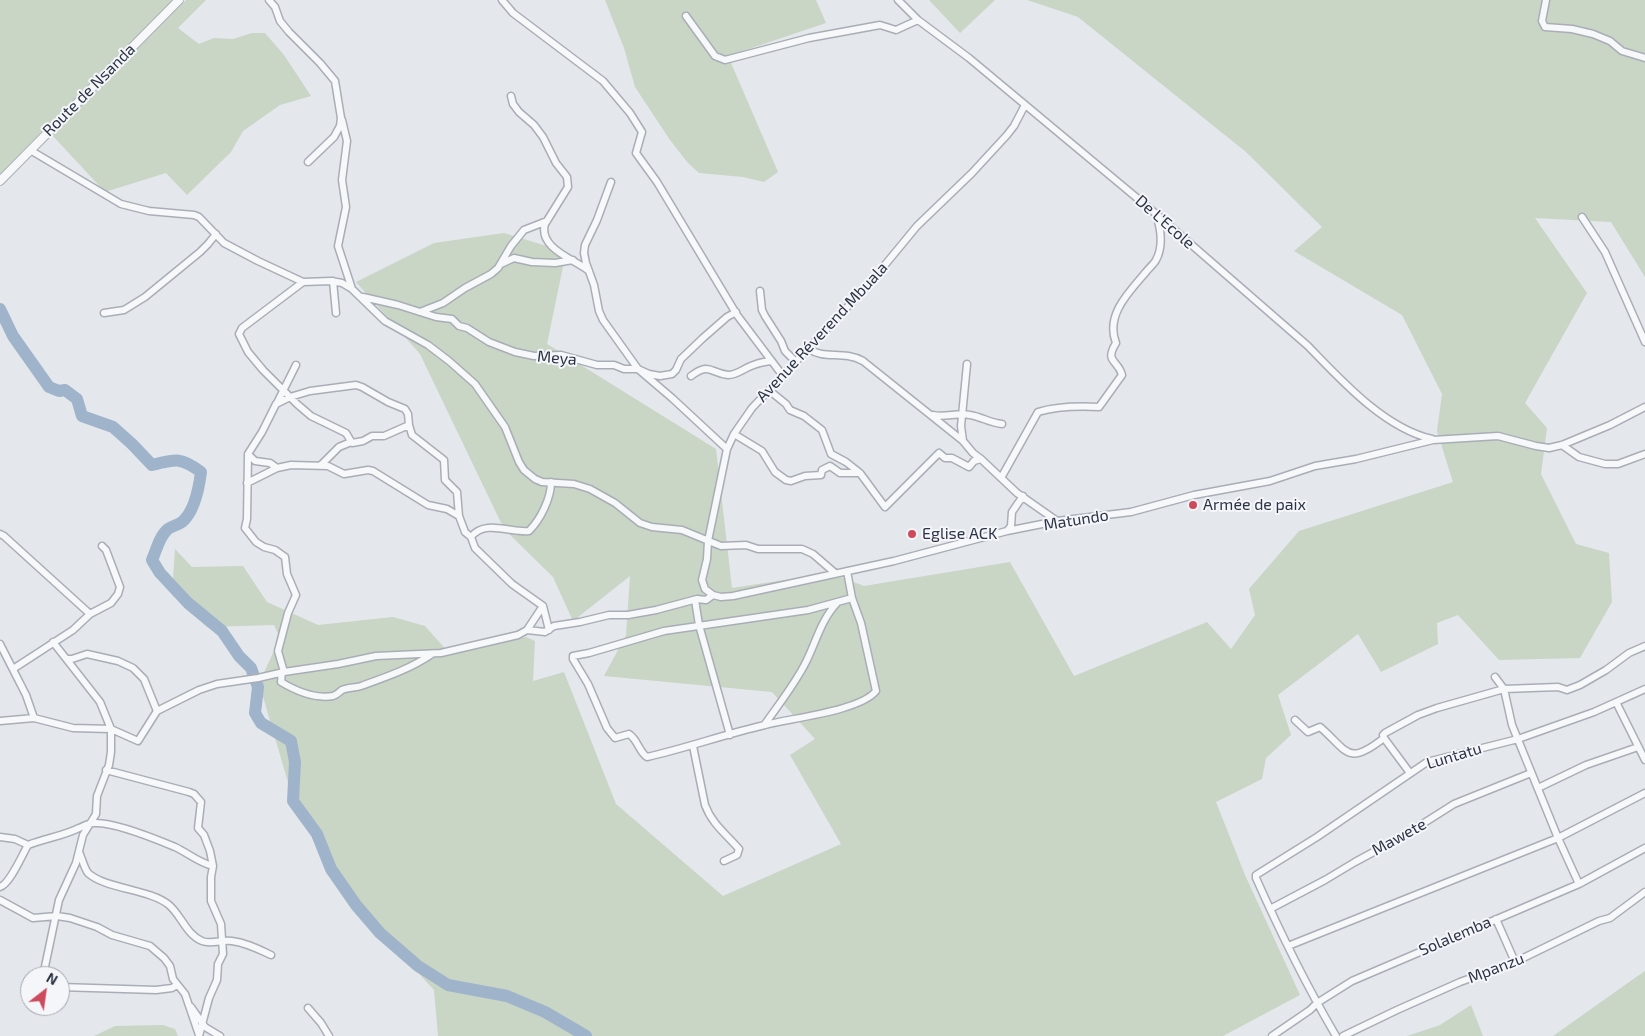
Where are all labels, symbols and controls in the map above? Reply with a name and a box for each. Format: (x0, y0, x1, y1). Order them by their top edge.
street label: Route de Nsanda (39, 40, 139, 140)
street label: De L'Ecole (1132, 191, 1198, 253)
street label: Avenue Réverend Mbuala (752, 258, 892, 406)
street label: Meya (536, 347, 578, 369)
place label: Armée de paix (1203, 495, 1306, 515)
marker: Armée de paix (1187, 499, 1199, 511)
street label: Matundo (1042, 505, 1110, 535)
place label: Eglise ACK (922, 524, 997, 544)
marker: Eglise ACK (906, 528, 918, 540)
street label: Luntatu (1424, 739, 1484, 773)
street label: Mawete (1368, 814, 1430, 860)
street label: Solalemba (1416, 912, 1494, 960)
street label: Mpanzu (1465, 949, 1527, 987)
north arrow (20, 966, 70, 1016)
text: N (44, 969, 61, 988)

